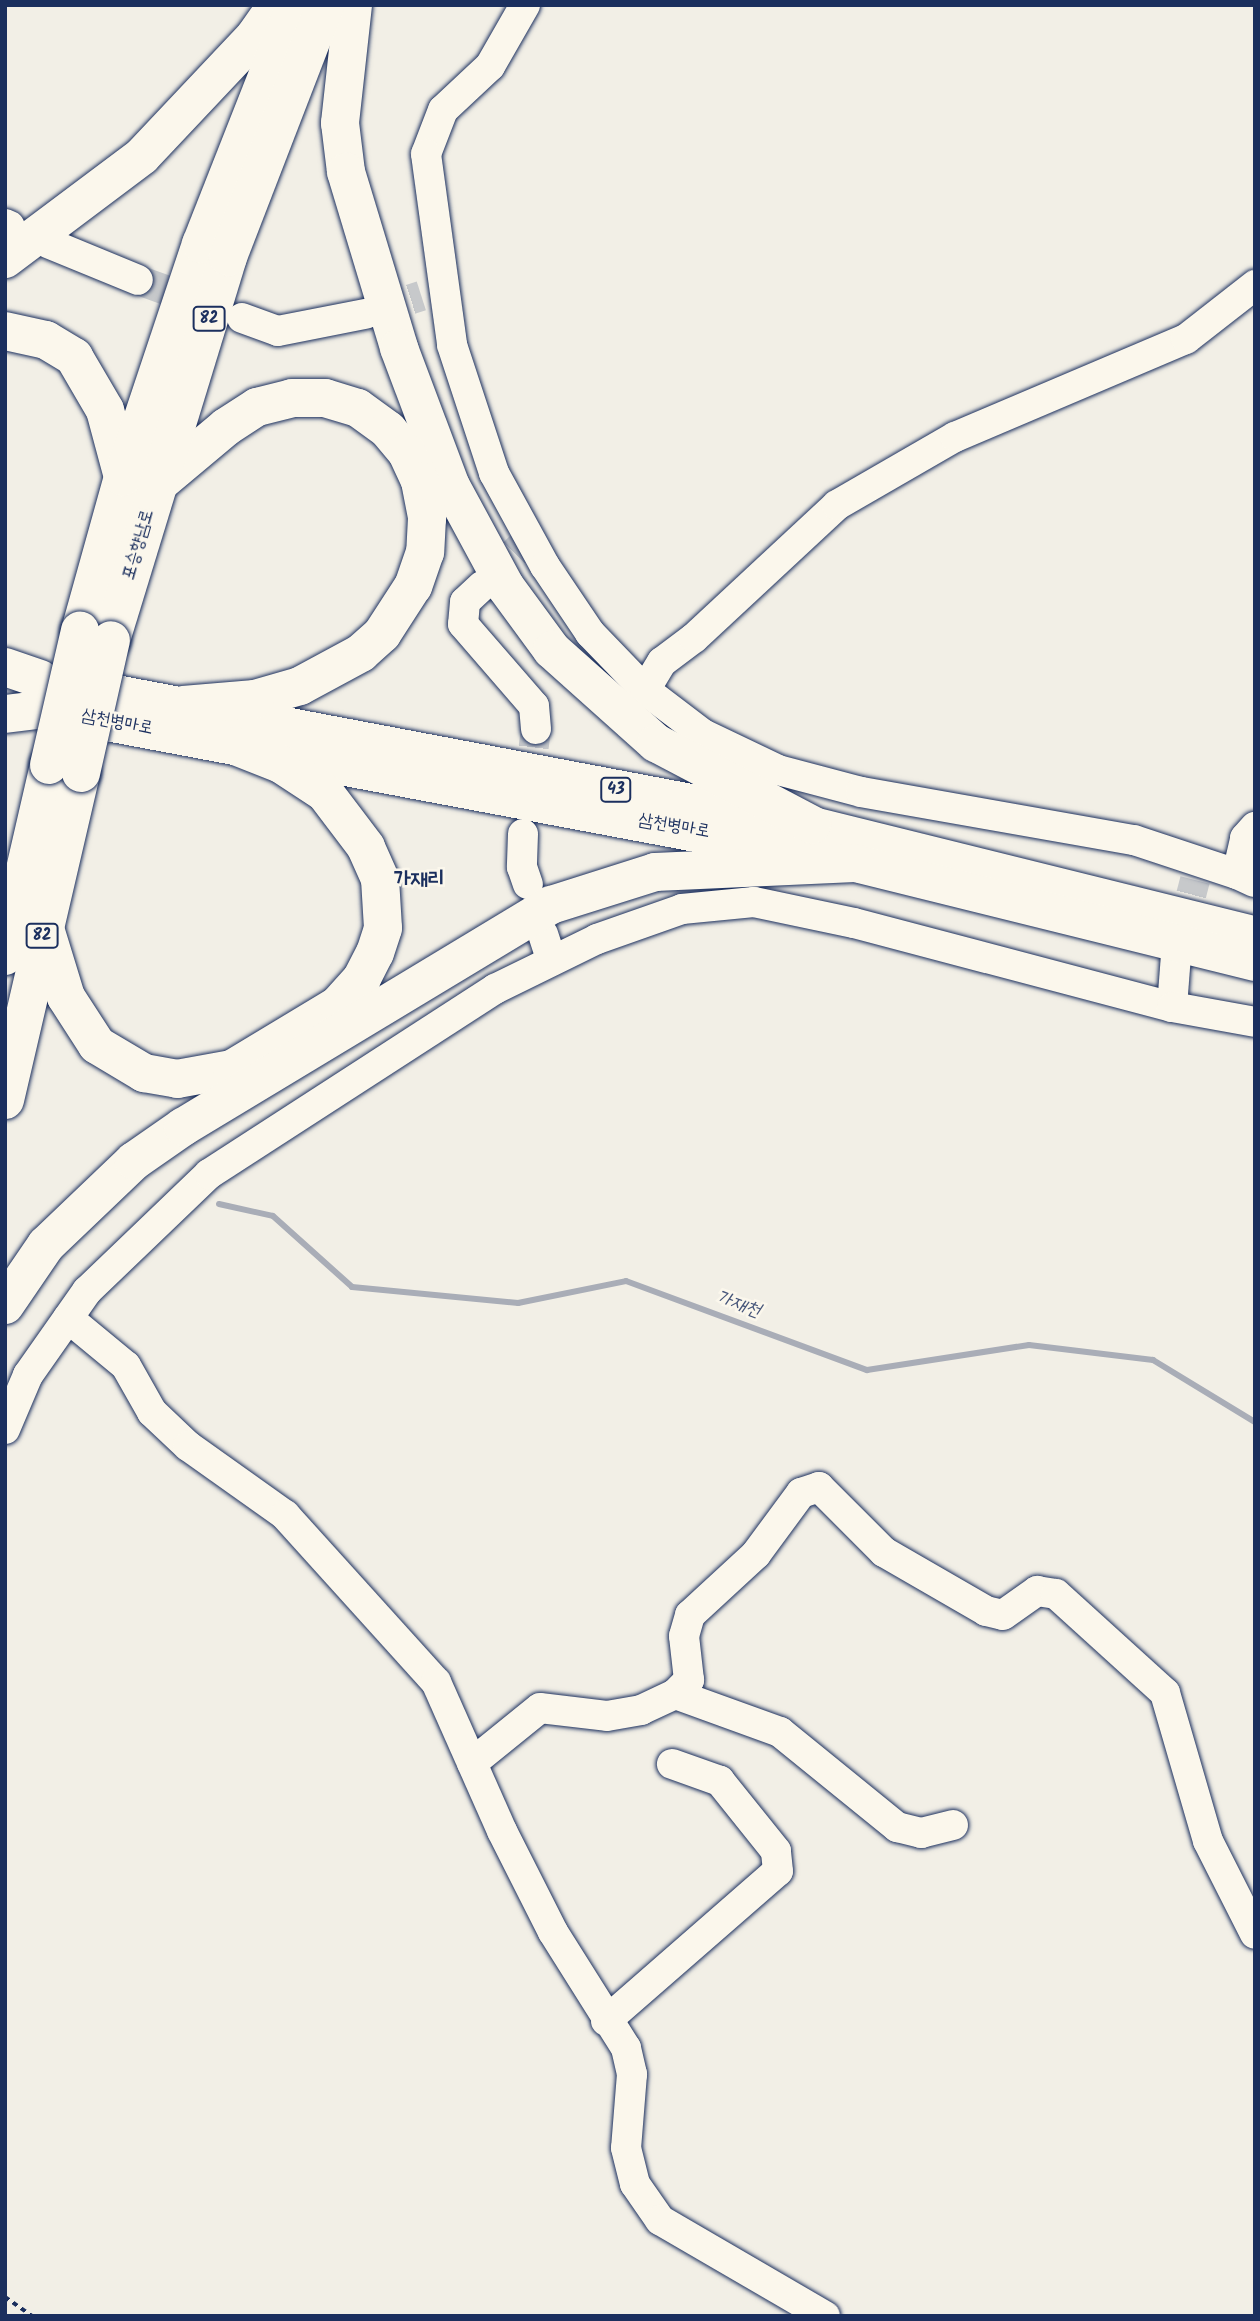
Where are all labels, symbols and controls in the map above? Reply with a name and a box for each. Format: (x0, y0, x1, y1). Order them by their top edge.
road number: 82 (192, 306, 227, 332)
street label: 포승향남로 (119, 507, 159, 583)
street label: 삼천병마로 (79, 705, 155, 741)
road number: 43 (600, 778, 632, 803)
street label: 삼천병마로 (636, 810, 712, 844)
district label: 가재리 (394, 867, 444, 893)
road number: 82 (24, 924, 60, 948)
water label: 가재천 (713, 1286, 763, 1324)

